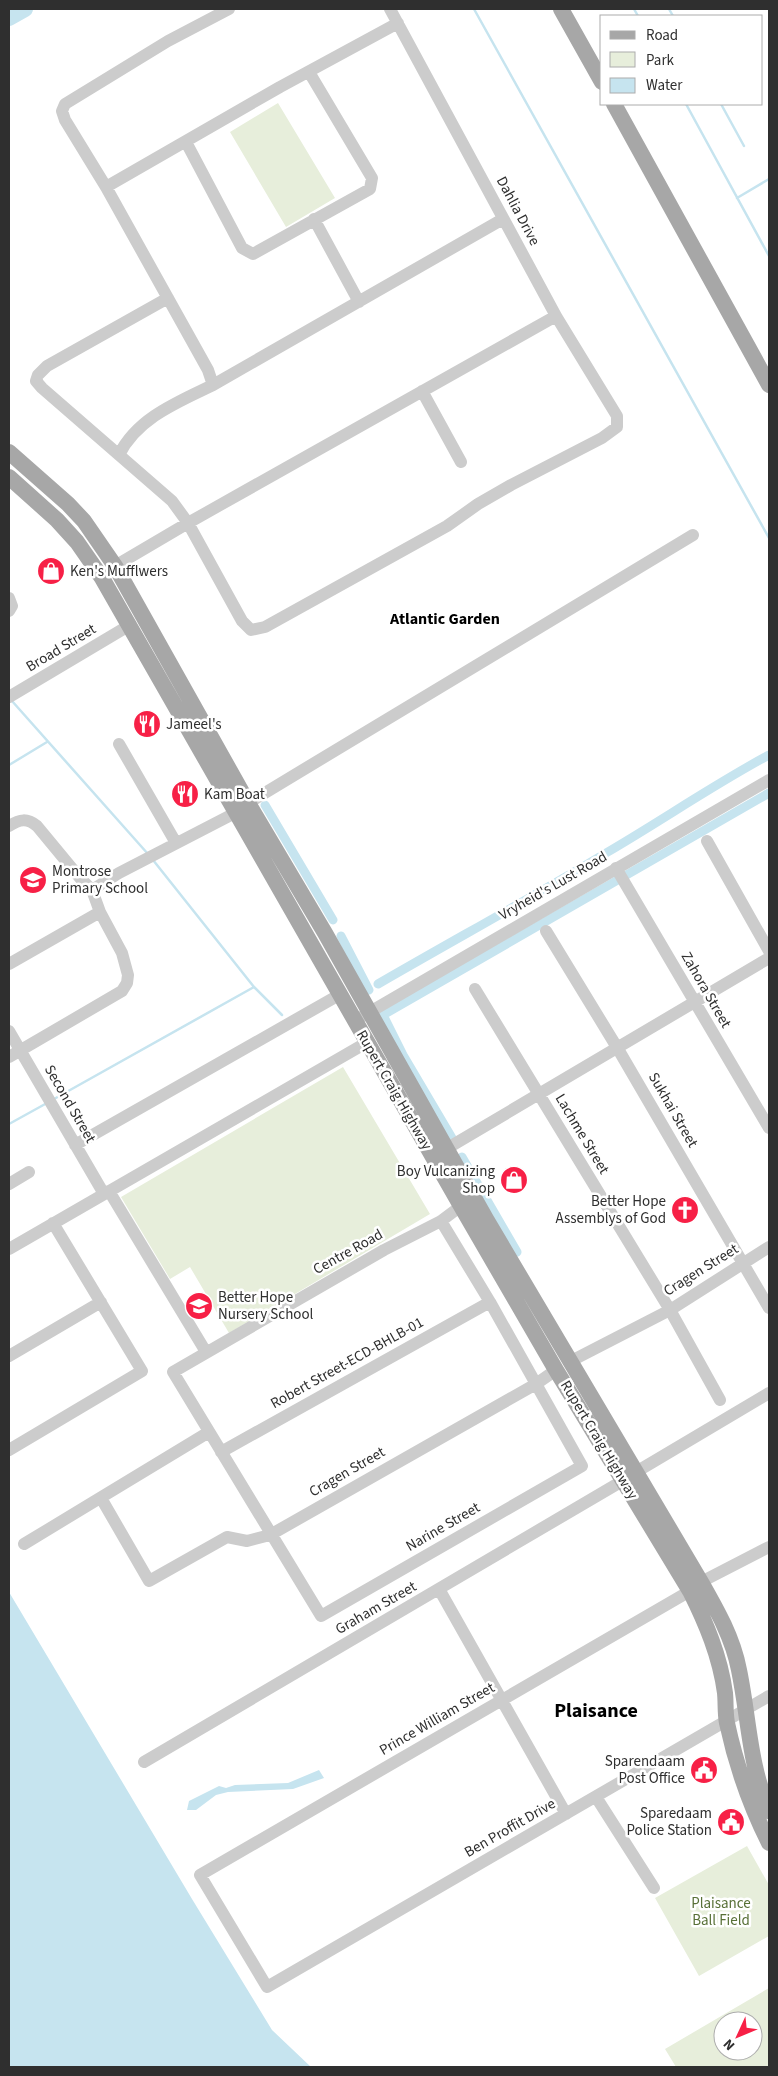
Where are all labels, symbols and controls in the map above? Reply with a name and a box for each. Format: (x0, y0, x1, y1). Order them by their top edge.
legend (600, 15, 763, 105)
text: Road (646, 25, 678, 46)
text: Park (646, 50, 675, 71)
text: Water (646, 75, 683, 96)
street label: Dahlia Drive (491, 173, 545, 249)
shop icon: Ken's Mufflwers (36, 556, 66, 586)
place label: Ken's Mufflwers (70, 561, 168, 582)
district label: Atlantic Garden (389, 608, 500, 630)
street label: Broad Street (22, 619, 100, 677)
restaurant icon: Jameel's (132, 709, 162, 739)
place label: Jameel's (166, 714, 222, 735)
restaurant icon: Kam Boat (170, 779, 200, 809)
place label: Kam Boat (204, 784, 265, 805)
street label: Vryheid's Lust Road (495, 846, 611, 926)
place label: Montrose Primary School (52, 861, 148, 899)
school or university icon: Montrose Primary School (18, 865, 48, 895)
street label: Zahora Street (676, 948, 736, 1032)
street label: Rupert Craig Highway (351, 1026, 437, 1154)
street label: Second Street (39, 1061, 101, 1147)
street label: Sukhai Street (643, 1069, 703, 1151)
street label: Lachme Street (550, 1090, 614, 1178)
place label: Boy Vulcanizing Shop (397, 1161, 495, 1199)
shop icon: Boy Vulcanizing Shop (499, 1165, 529, 1195)
place label: Better Hope Assemblys of God (555, 1191, 666, 1229)
church icon: Better Hope Assemblys of God (670, 1195, 700, 1225)
street label: Centre Road (309, 1224, 387, 1280)
street label: Cragen Street (660, 1239, 742, 1301)
place label: Better Hope Nursery School (218, 1287, 314, 1325)
school or university icon: Better Hope Nursery School (184, 1291, 214, 1321)
street label: Robert Street-ECD-BHLB-01 (267, 1312, 427, 1414)
street label: Rupert Craig Highway (555, 1377, 643, 1503)
street label: Cragen Street (305, 1442, 389, 1502)
street label: Narine Street (402, 1497, 484, 1557)
street label: Graham Street (332, 1576, 420, 1640)
street label: Prince William Street (375, 1677, 499, 1761)
district label: Plaisance (554, 1697, 638, 1725)
place label: Sparendaam Post Office (605, 1751, 685, 1789)
public building icon: Sparendaam Post Office (689, 1755, 719, 1785)
street label: Ben Proffit Drive (461, 1793, 559, 1863)
place label: Sparedaam Police Station (626, 1803, 712, 1841)
public building icon: Sparedaam Police Station (716, 1807, 746, 1837)
park label: Plaisance Ball Field (691, 1893, 751, 1931)
north arrow (713, 2011, 763, 2061)
text: N (719, 2034, 740, 2055)

